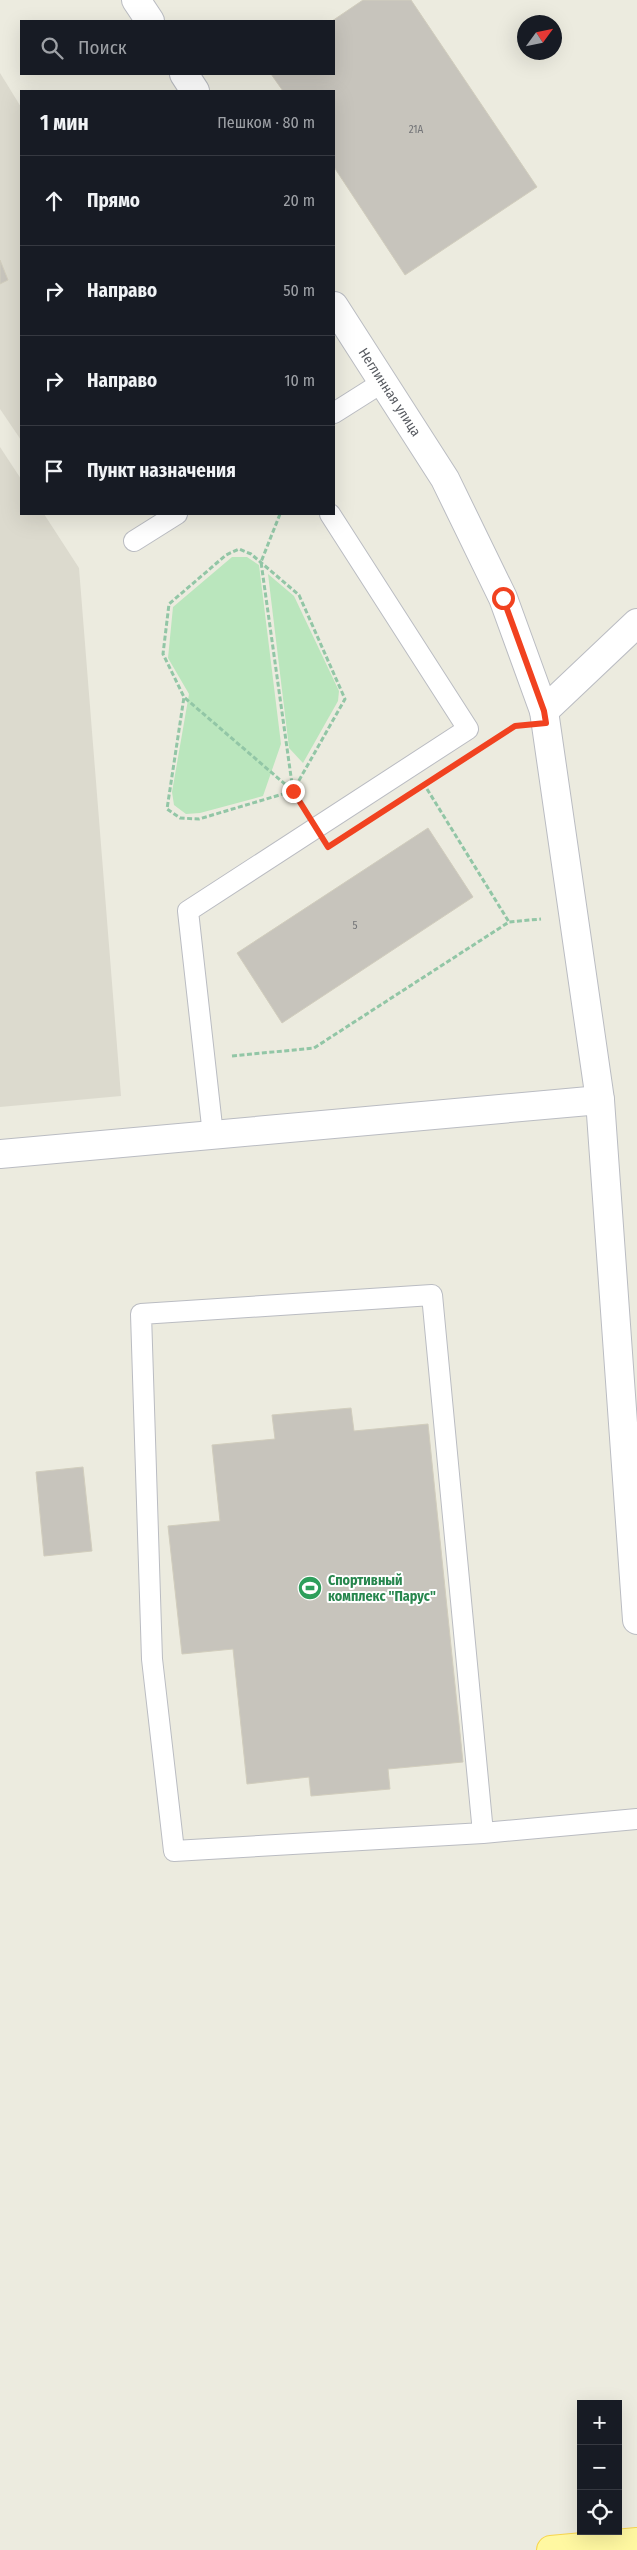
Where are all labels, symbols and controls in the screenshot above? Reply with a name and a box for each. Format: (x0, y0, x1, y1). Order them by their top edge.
north arrow (517, 15, 562, 60)
search box (20, 20, 335, 75)
icon: search (38, 34, 66, 62)
text: Поиск (78, 36, 127, 59)
text: 1 мин (40, 110, 89, 136)
text: Пешком · 80 m (217, 113, 315, 132)
house number: 21А (409, 123, 424, 136)
icon: ahead (40, 187, 68, 215)
text: Прямо (87, 189, 140, 212)
text: 20 m (284, 191, 315, 210)
icon: right (40, 277, 68, 305)
text: Направо (87, 279, 157, 302)
text: 50 m (283, 281, 315, 300)
street label: Неглинная улица (355, 345, 425, 440)
icon: right (40, 367, 68, 395)
text: Направо (87, 369, 157, 392)
text: 10 m (284, 371, 315, 390)
icon: arrive (40, 457, 68, 485)
text: Пункт назначения (87, 459, 236, 482)
route start (492, 587, 515, 610)
route end (282, 780, 305, 803)
house number: 5 (352, 919, 358, 932)
place label: Спортивный комплекс "Парус" (328, 1572, 436, 1605)
sports icon: Спортивный комплекс "Парус" (297, 1575, 323, 1601)
map controls (577, 2400, 622, 2535)
button: + (577, 2400, 622, 2445)
button: − (577, 2445, 622, 2490)
button: locate (577, 2490, 622, 2535)

